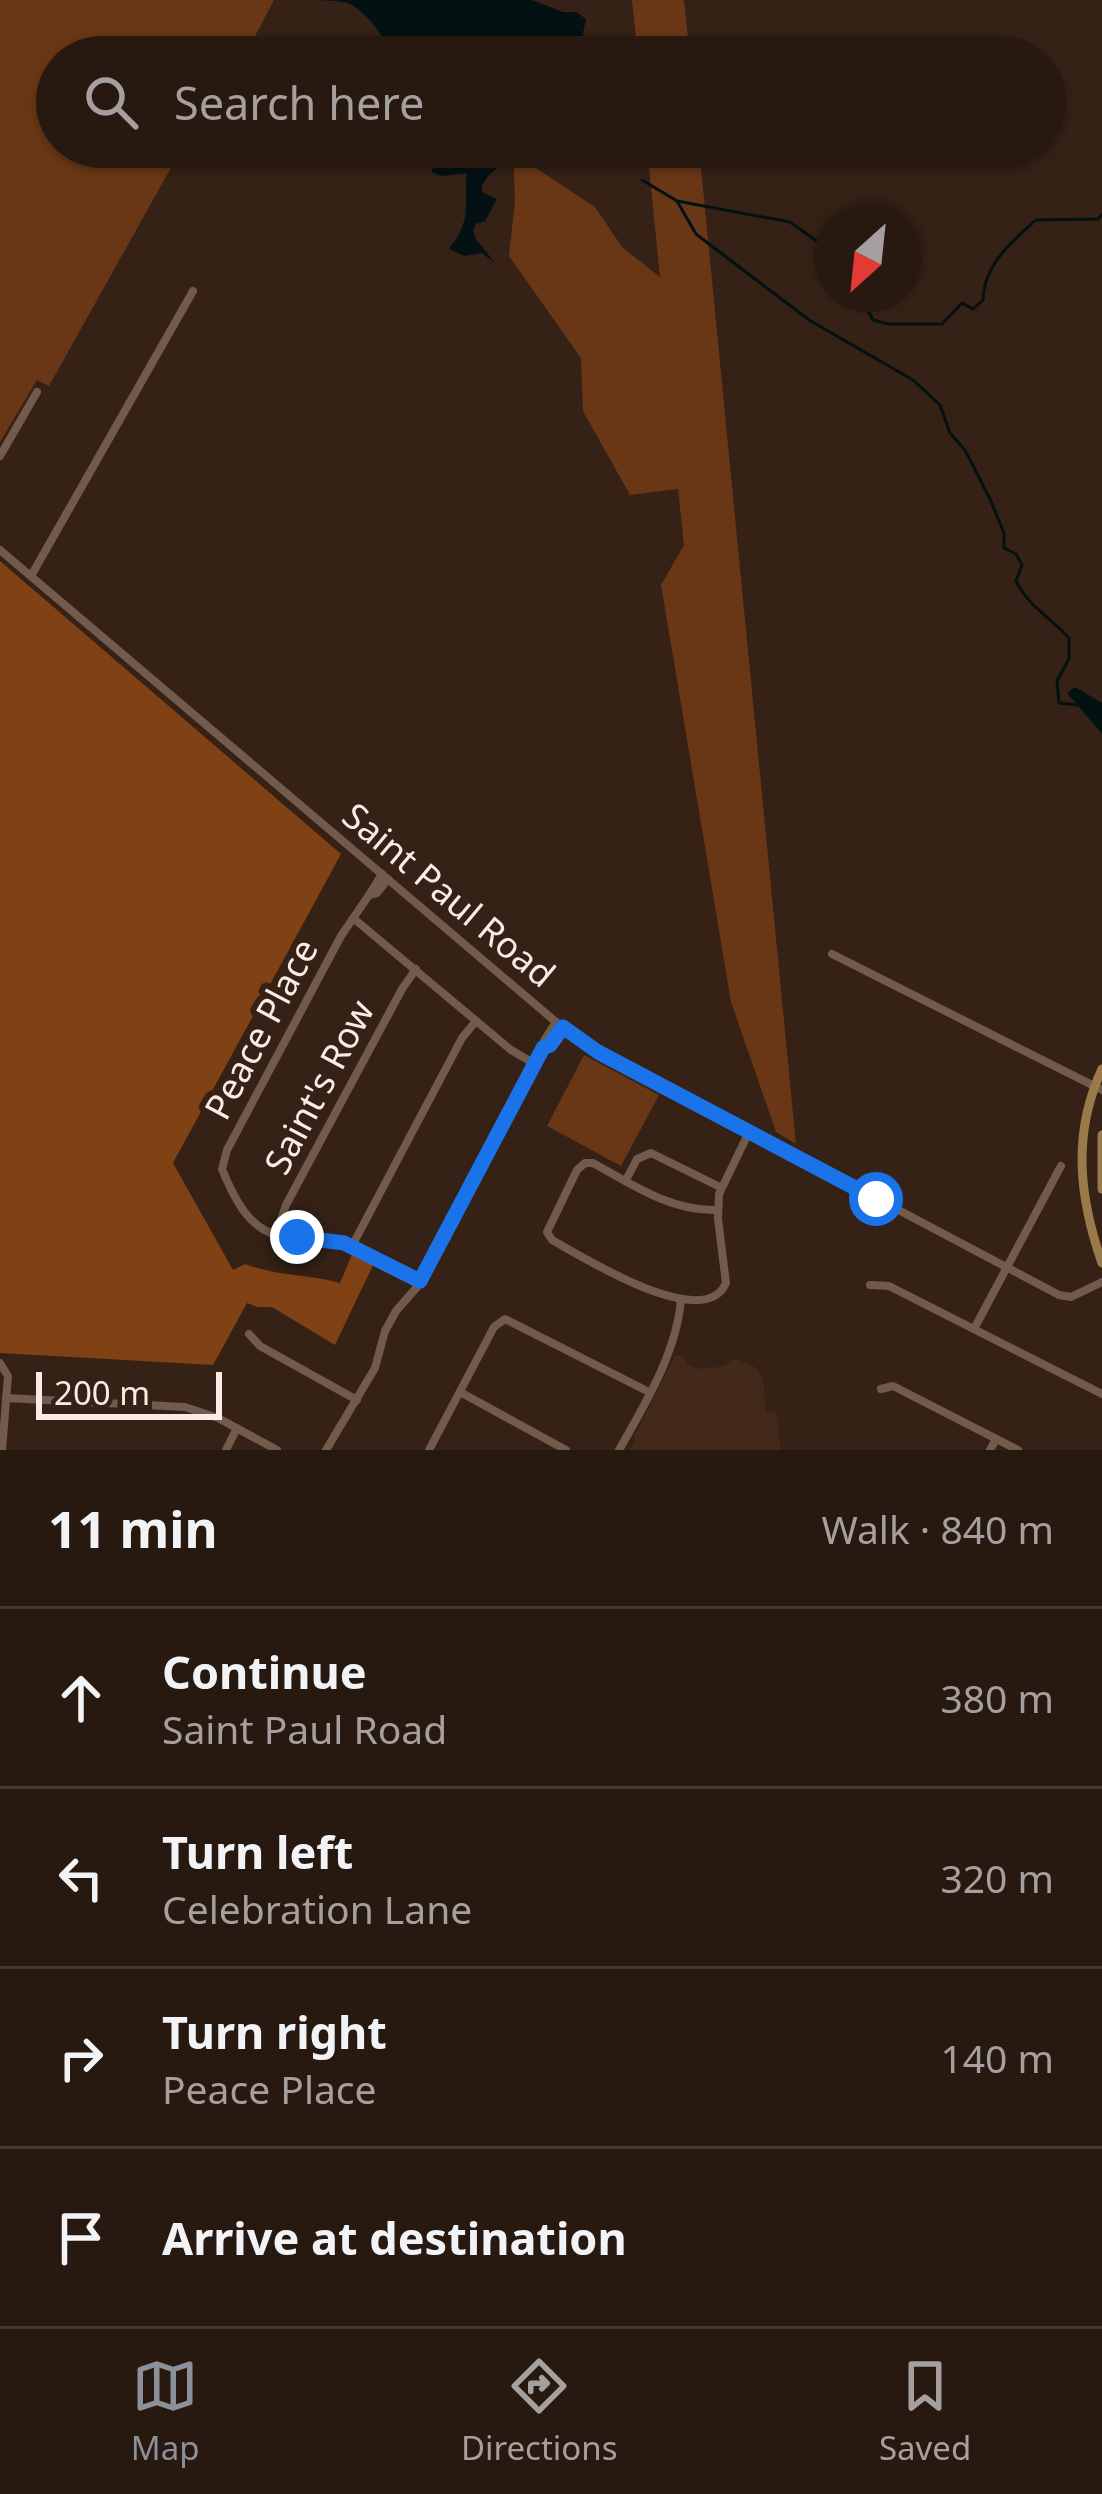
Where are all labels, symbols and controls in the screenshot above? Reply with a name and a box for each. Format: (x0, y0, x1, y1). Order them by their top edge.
search box (36, 36, 1066, 168)
icon: search (78, 69, 144, 135)
text: Search here (174, 72, 424, 133)
north arrow (814, 204, 922, 312)
street label: Saint Paul Road (333, 791, 566, 998)
street label: Peace Place (192, 930, 329, 1128)
street label: Saint's Row (252, 991, 385, 1182)
route start (849, 1172, 903, 1226)
route end (270, 1210, 324, 1264)
scale bar (36, 1366, 222, 1419)
text: 200 m (54, 1370, 150, 1415)
text: 11 min (48, 1493, 218, 1563)
text: Walk · 840 m (821, 1502, 1054, 1555)
text: Continue (162, 1641, 367, 1702)
icon: ahead (48, 1665, 114, 1731)
text: 380 m (940, 1671, 1054, 1724)
text: Saint Paul Road (162, 1702, 447, 1755)
text: Turn left (162, 1821, 353, 1882)
icon: left (48, 1845, 114, 1911)
text: 320 m (940, 1851, 1054, 1904)
text: Celebration Lane (162, 1882, 472, 1935)
text: Turn right (162, 2001, 387, 2062)
icon: right (48, 2025, 114, 2091)
text: 140 m (940, 2031, 1054, 2084)
text: Peace Place (162, 2062, 377, 2115)
icon: arrive (48, 2205, 114, 2271)
text: Arrive at destination (162, 2207, 627, 2268)
tab: Map (131, 2353, 199, 2470)
tab: Directions (461, 2353, 618, 2470)
tab: Saved (879, 2353, 971, 2470)

